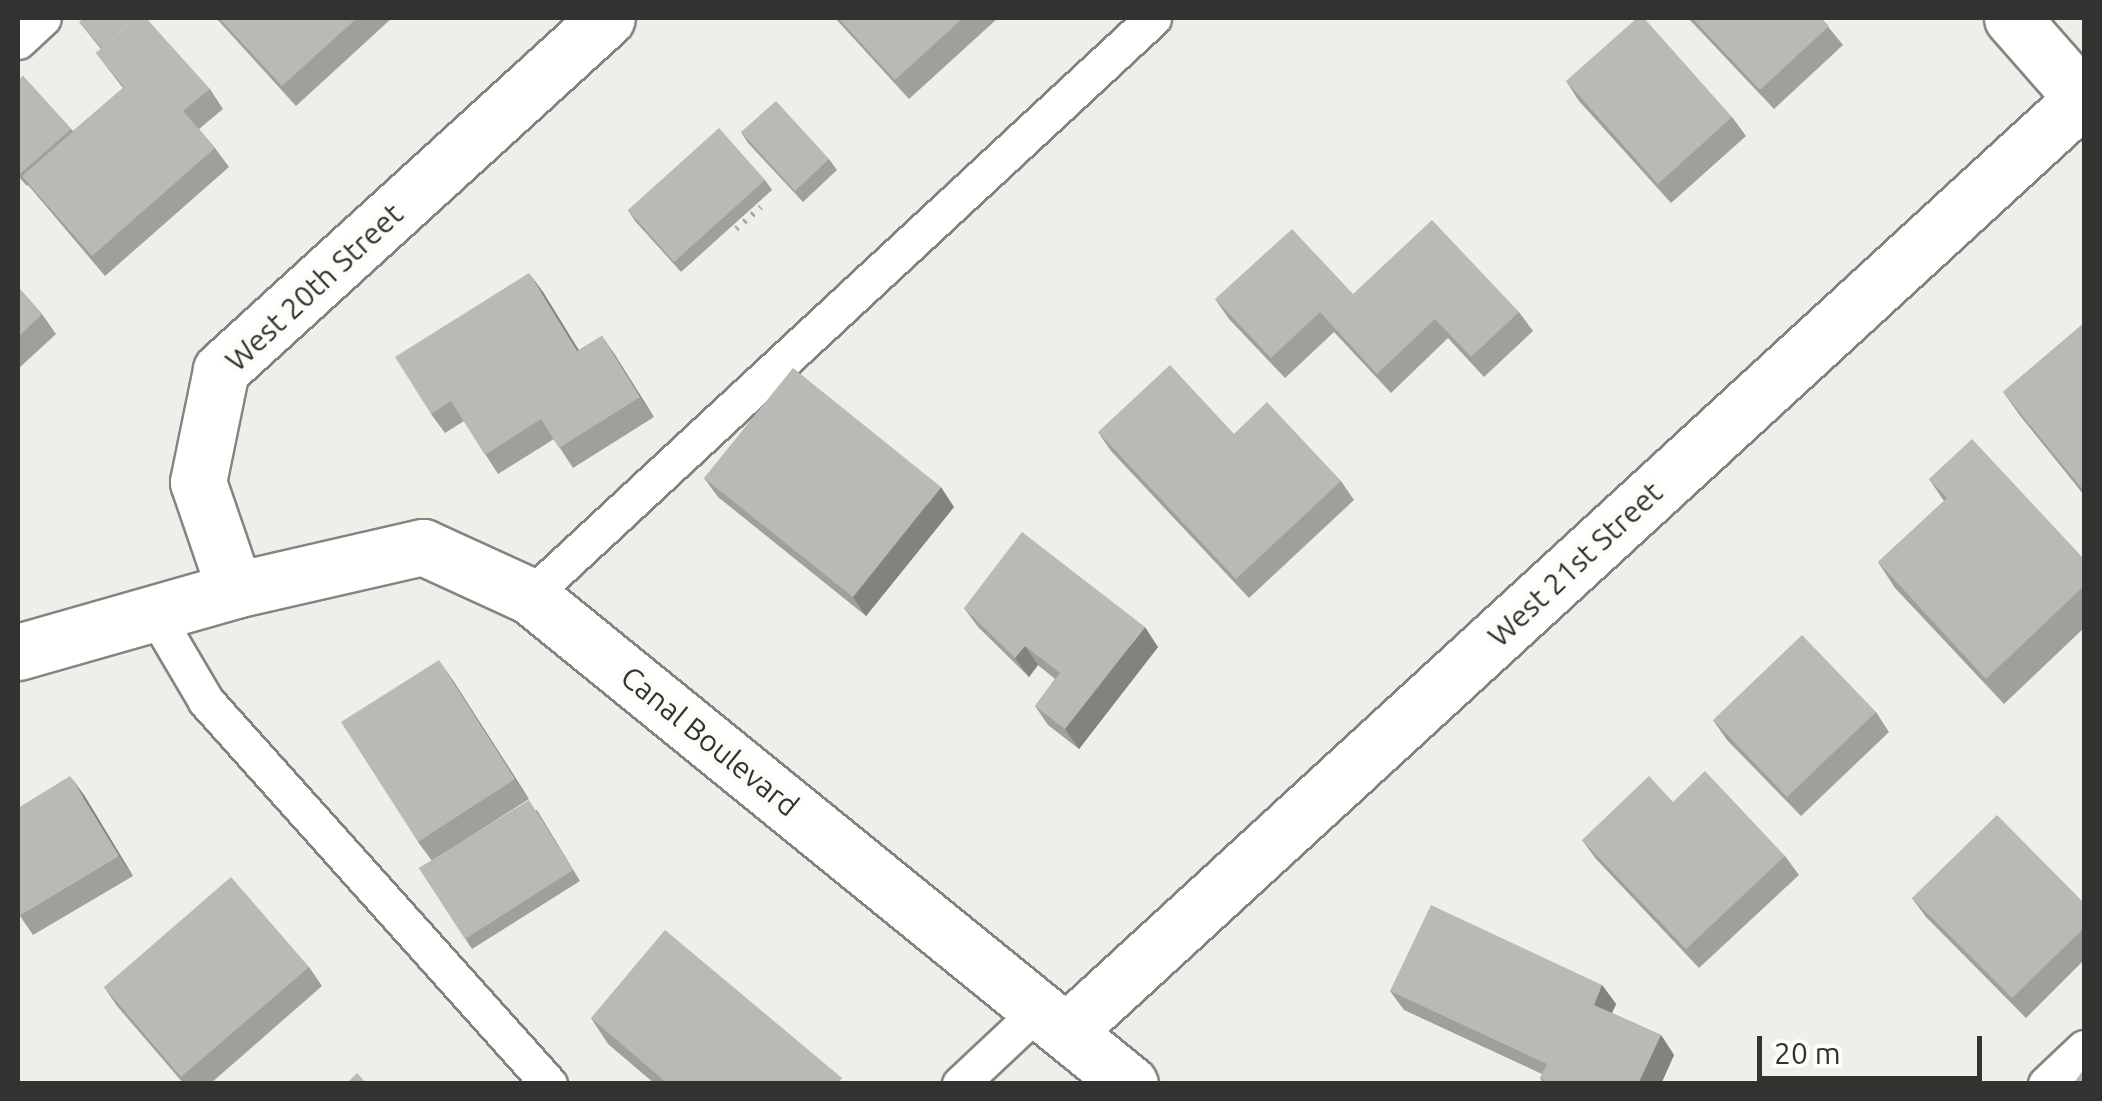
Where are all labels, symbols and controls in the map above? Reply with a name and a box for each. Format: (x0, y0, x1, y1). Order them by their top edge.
street label: West 20th Street (218, 196, 410, 378)
street label: West 21st Street (1481, 474, 1669, 654)
street label: Canal Boulevard (614, 658, 806, 824)
scale bar (1762, 1016, 1987, 1078)
text: 20 m (1774, 1036, 1841, 1070)

